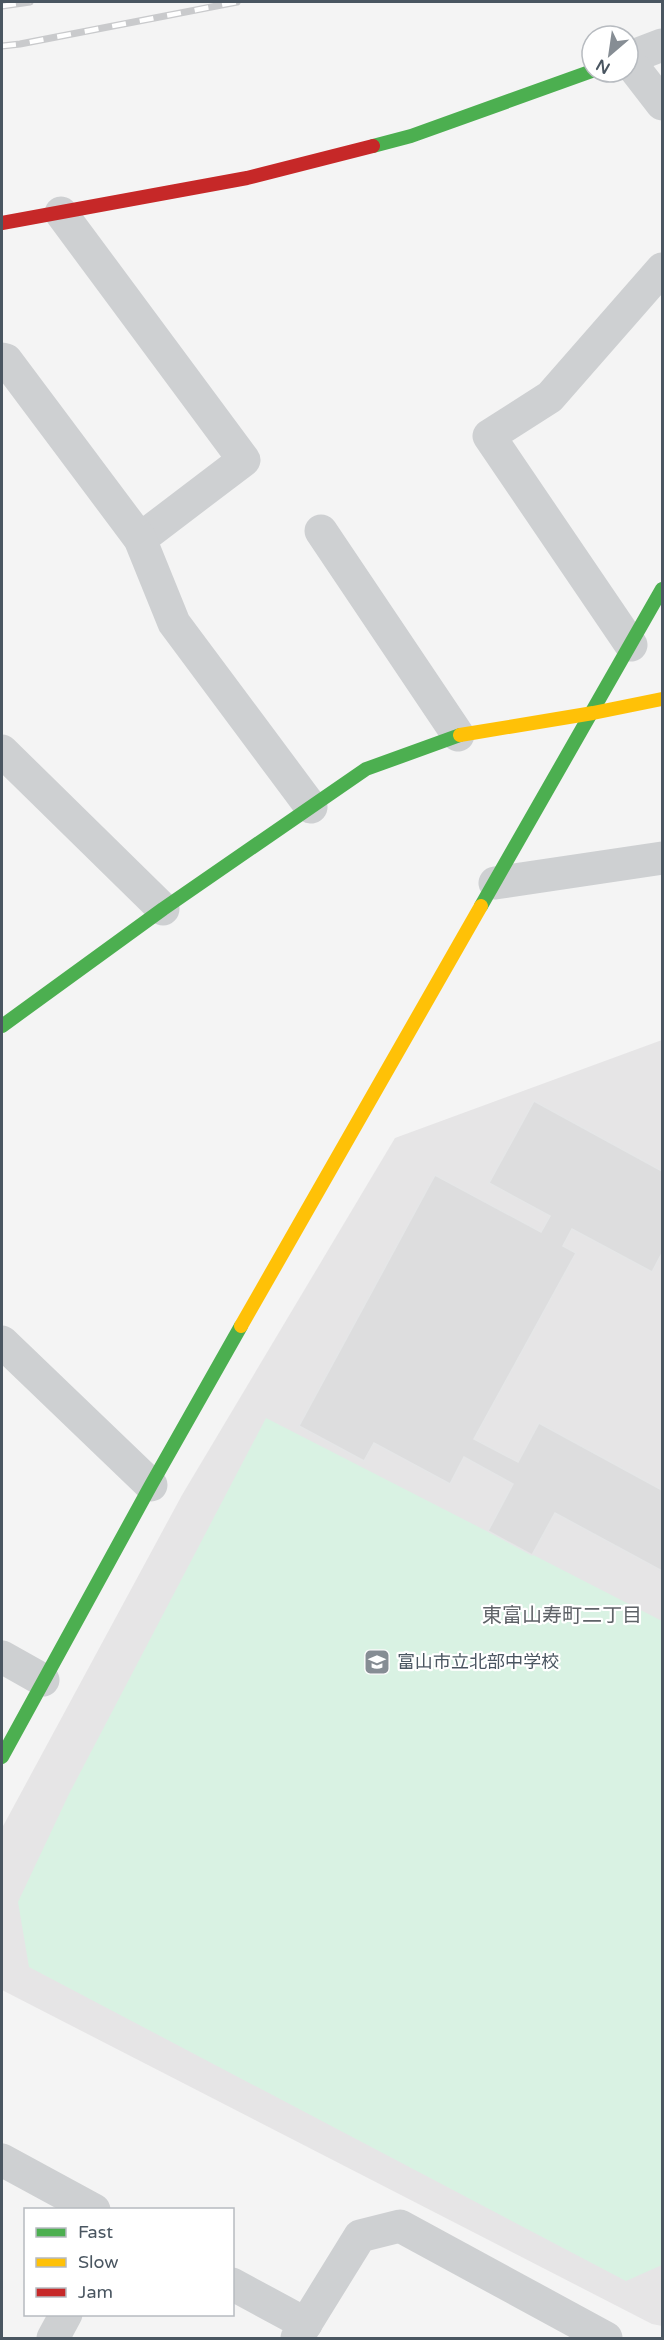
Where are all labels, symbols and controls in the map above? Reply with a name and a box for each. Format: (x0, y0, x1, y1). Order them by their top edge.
north arrow (580, 24, 640, 84)
text: N (593, 54, 614, 78)
district label: 東富山寿町二丁目 (482, 1604, 642, 1628)
school or university icon: 富山市立北部中学校 (362, 1647, 392, 1677)
place label: 富山市立北部中学校 (397, 1651, 559, 1673)
legend (24, 2208, 234, 2316)
text: Fast (78, 2221, 113, 2243)
text: Slow (78, 2251, 119, 2273)
text: Jam (78, 2281, 113, 2303)

